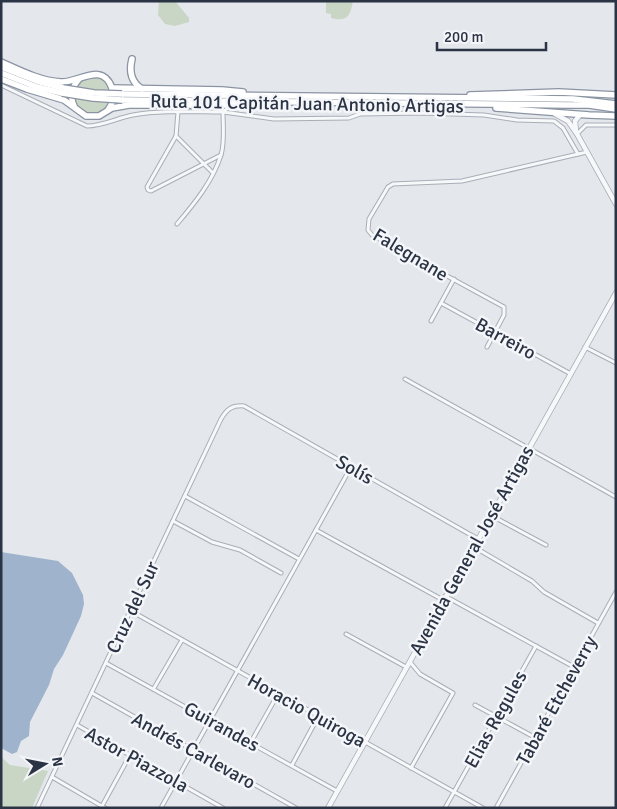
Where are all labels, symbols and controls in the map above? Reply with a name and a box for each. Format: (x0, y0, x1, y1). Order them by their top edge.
scale bar (437, 20, 546, 52)
text: 200 m (444, 28, 484, 46)
street label: Ruta 101 Capitán Juan Antonio Artigas (150, 89, 464, 119)
street label: Falegnane (368, 223, 453, 287)
street label: Barreiro (471, 312, 540, 365)
street label: Avenida General José Artigas (404, 442, 540, 659)
street label: Solís (331, 450, 378, 490)
street label: Cruz del Sur (101, 558, 165, 657)
street label: Tabaré Etcheverry (511, 631, 602, 769)
street label: Elias Regules (459, 667, 533, 772)
street label: Horacio Quiroga (243, 669, 370, 753)
street label: Guirandes (180, 696, 263, 757)
street label: Andrés Carlevaro (127, 707, 260, 795)
street label: Astor Piazzola (80, 722, 193, 798)
north arrow (20, 739, 70, 789)
text: N (48, 756, 67, 768)

